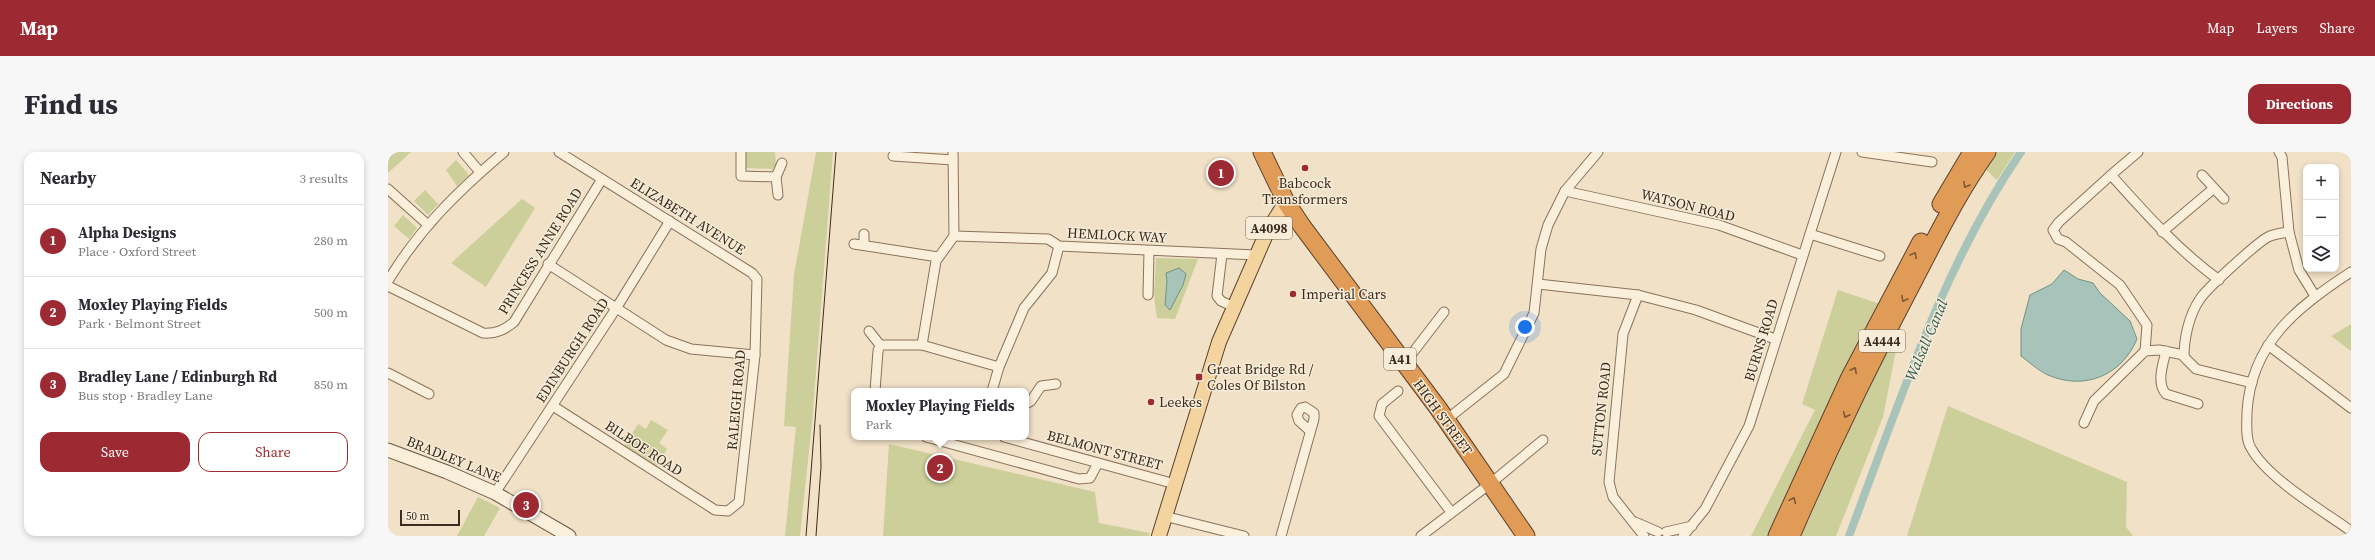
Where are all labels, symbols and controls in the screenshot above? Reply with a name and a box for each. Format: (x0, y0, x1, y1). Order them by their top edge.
text: Map (20, 15, 58, 41)
text: Map (2207, 18, 2234, 38)
text: Layers (2256, 18, 2298, 38)
text: Share (2320, 18, 2355, 38)
button: Directions (2248, 84, 2351, 124)
text: Find us (24, 85, 118, 123)
pin: 1 (1208, 158, 1234, 188)
marker: Babcock Transformers (1300, 163, 1310, 173)
map controls (2303, 164, 2339, 272)
button: + (2303, 164, 2339, 200)
text: Nearby (40, 166, 96, 190)
text: 3 results (300, 170, 348, 187)
street label: ELIZABETH AVENUE (627, 172, 749, 260)
place label: Babcock Transformers (1262, 173, 1348, 209)
one-way arrow (1963, 181, 1970, 188)
street label: PRINCESS ANNE ROAD (493, 184, 587, 318)
street label: WATSON ROAD (1639, 184, 1737, 226)
button: − (2303, 200, 2339, 236)
road number: A4098 (1246, 217, 1292, 239)
text: Alpha Designs (78, 222, 176, 243)
street label: HEMLOCK WAY (1067, 222, 1168, 248)
text: 1 (49, 232, 57, 249)
text: 280 m (314, 232, 348, 249)
button: layers (2303, 236, 2339, 272)
text: Place · Oxford Street (78, 243, 196, 260)
one-way arrow (1909, 252, 1917, 259)
place label: Imperial Cars (1301, 284, 1386, 304)
marker: Imperial Cars (1288, 289, 1298, 299)
text: Moxley Playing Fields (78, 294, 227, 315)
street label: EDINBURGH ROAD (531, 294, 613, 406)
water label: Walsall Canal (1899, 295, 1953, 384)
one-way arrow (1901, 295, 1909, 302)
street label: BURNS ROAD (1739, 296, 1783, 384)
text: 2 (49, 304, 57, 321)
text: 500 m (314, 304, 348, 321)
text: Park · Belmont Street (78, 315, 201, 332)
your location (1515, 317, 1535, 337)
road number: A4444 (1859, 330, 1905, 352)
road number: A41 (1384, 348, 1416, 370)
street label: RALEIGH ROAD (722, 349, 750, 451)
place label: Great Bridge Rd / Coles Of Bilston (1207, 359, 1314, 395)
street label: SUTTON ROAD (1586, 361, 1616, 457)
text: Bradley Lane / Edinburgh Rd (78, 366, 277, 387)
one-way arrow (1849, 367, 1857, 374)
marker: Great Bridge Rd / Coles Of Bilston (1194, 372, 1204, 382)
street label: HIGH STREET (1409, 375, 1478, 460)
text: 3 (49, 376, 57, 393)
text: 850 m (314, 376, 348, 393)
text: Bus stop · Bradley Lane (78, 387, 213, 404)
popup (851, 388, 1029, 440)
place label: Leekes (1159, 392, 1202, 412)
text: Moxley Playing Fields (865, 395, 1015, 416)
marker: Leekes (1146, 397, 1156, 407)
one-way arrow (1843, 411, 1851, 419)
street label: BILBOE ROAD (601, 415, 687, 481)
text: Park (865, 416, 892, 433)
street label: BELMONT STREET (1045, 425, 1165, 475)
street label: BRADLEY LANE (404, 431, 504, 487)
button: Save (40, 432, 190, 472)
button: Share (198, 432, 348, 472)
pin: 2 (927, 453, 953, 483)
pin: 3 (513, 490, 539, 520)
one-way arrow (1788, 497, 1796, 505)
scale bar (400, 508, 460, 527)
text: 50 m (406, 509, 429, 524)

